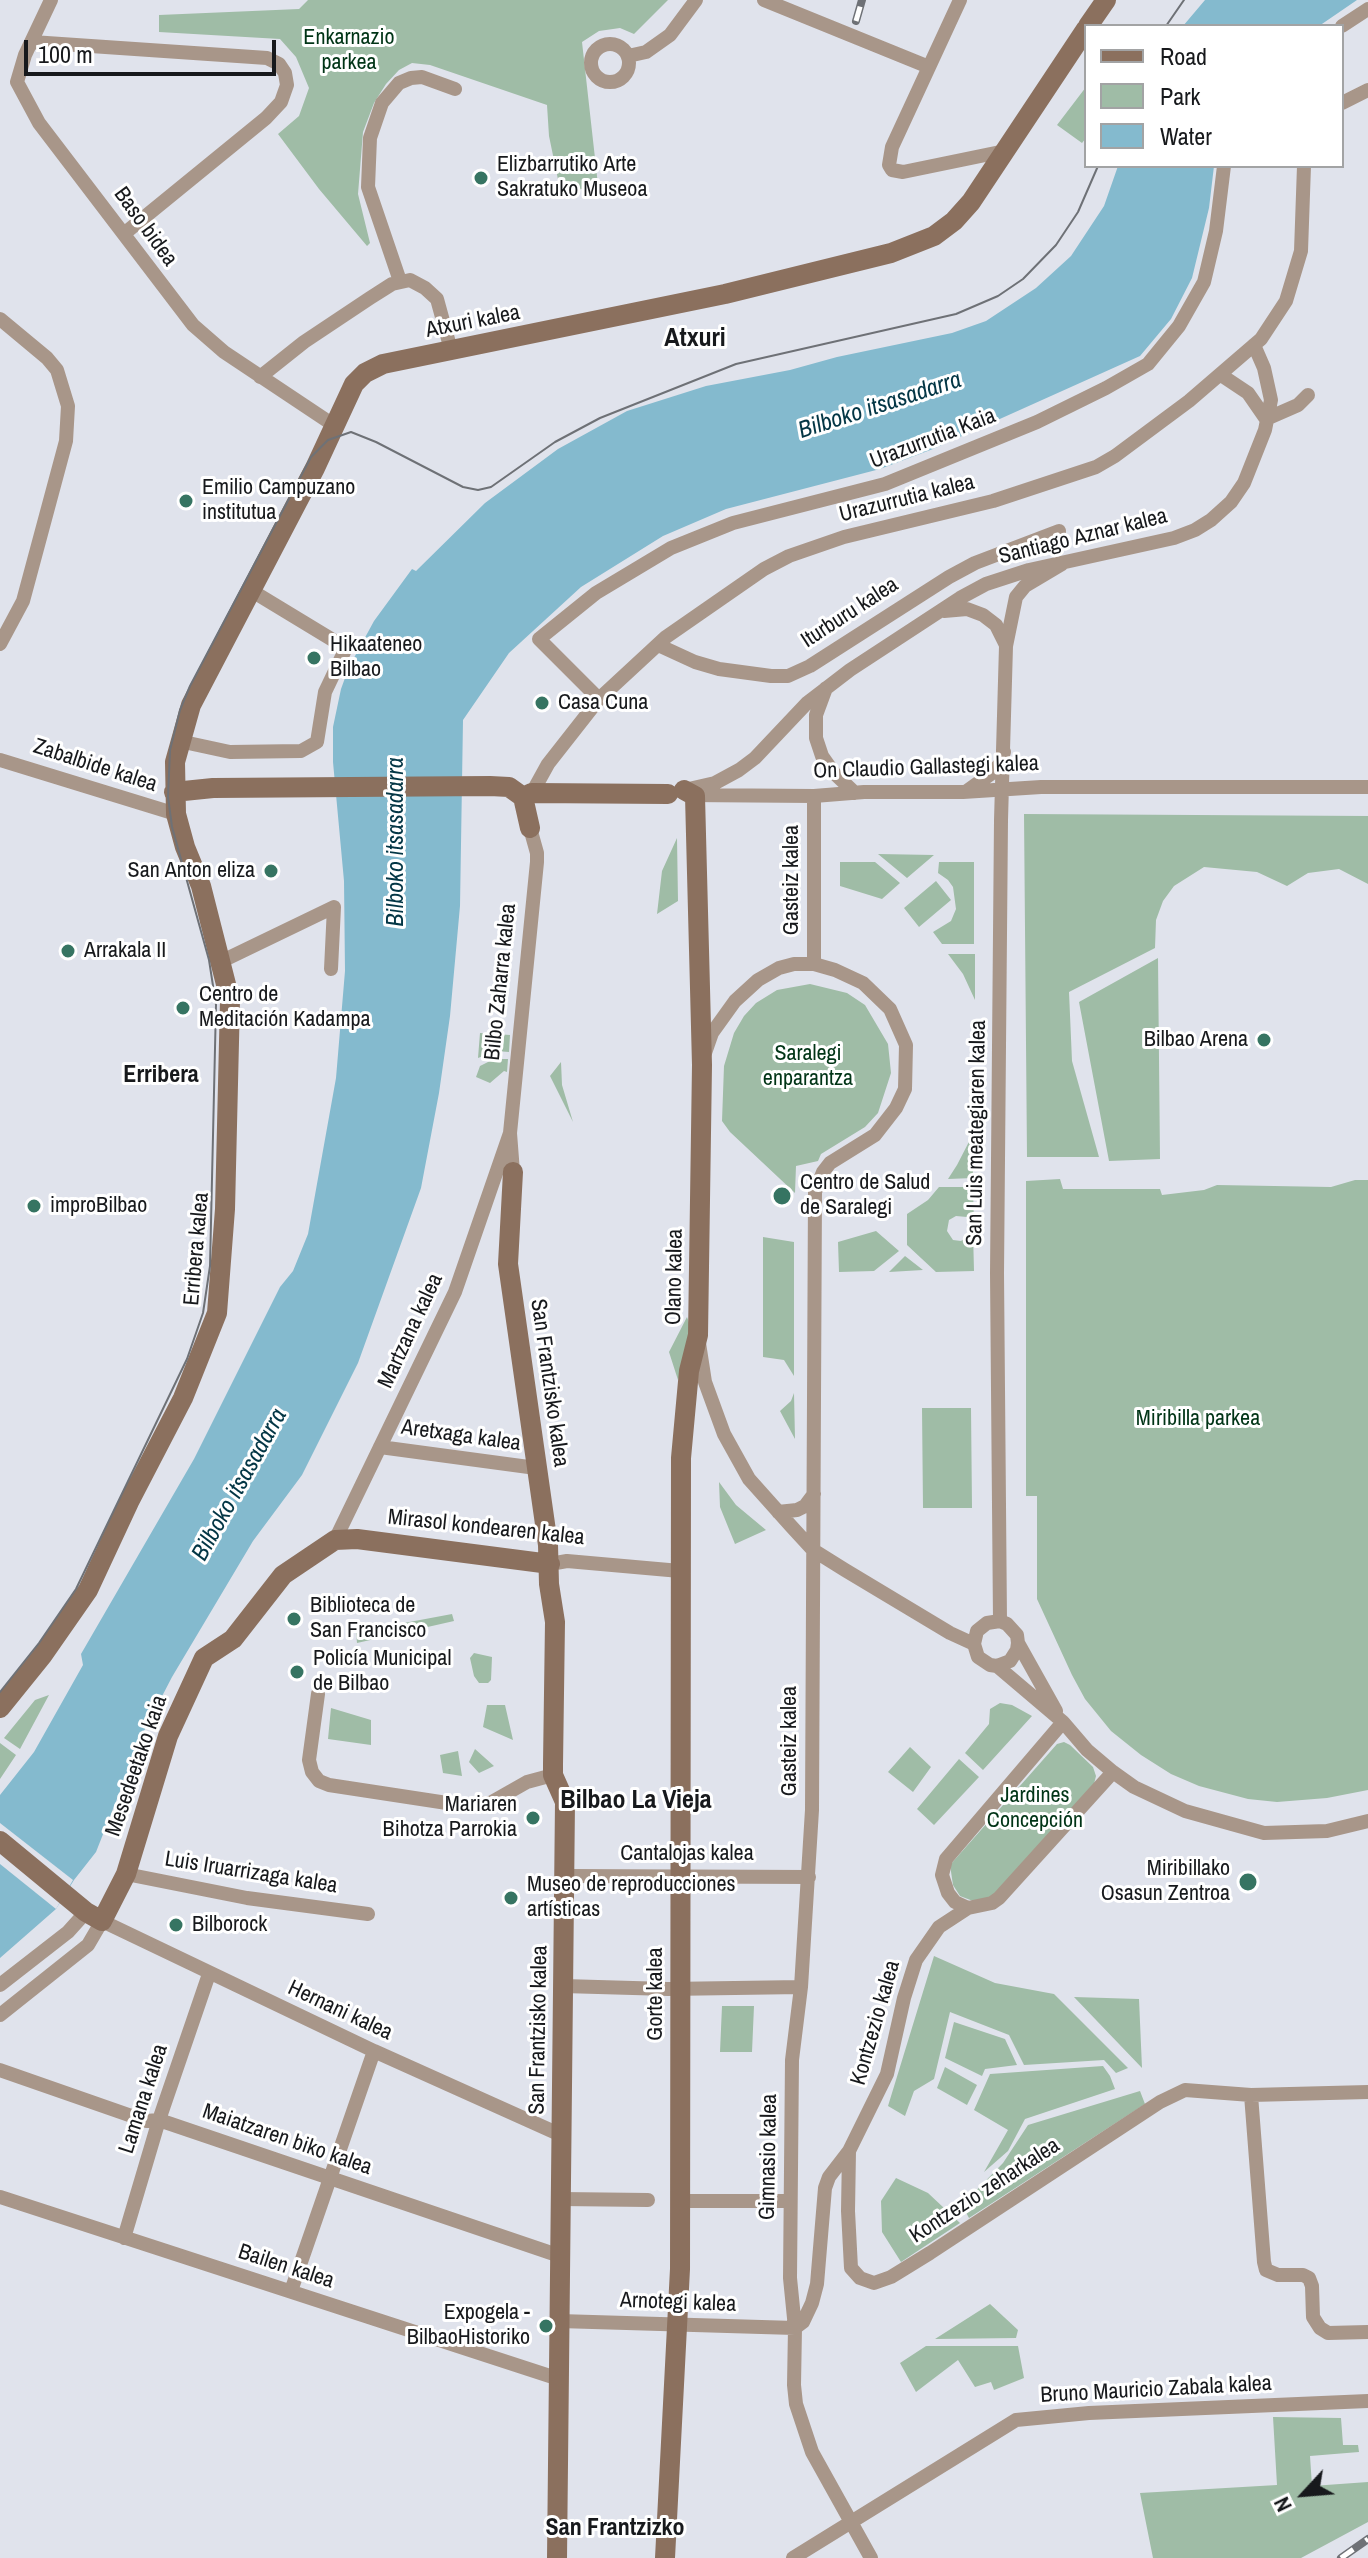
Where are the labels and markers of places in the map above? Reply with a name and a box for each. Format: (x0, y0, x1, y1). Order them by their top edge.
place label: Elizbarrutiko Arte Sakratuko Museoa (497, 152, 647, 204)
marker: Elizbarrutiko Arte Sakratuko Museoa (472, 169, 490, 187)
place label: Emilio Campuzano institutua (202, 475, 355, 526)
marker: Emilio Campuzano institutua (177, 492, 195, 510)
place label: Hikaateneo Bilbao (330, 632, 422, 684)
marker: Hikaateneo Bilbao (305, 649, 323, 667)
place label: Casa Cuna (558, 690, 648, 716)
marker: Casa Cuna (533, 694, 551, 712)
place label: San Anton eliza (128, 858, 255, 884)
marker: San Anton eliza (262, 862, 280, 880)
place label: Arrakala II (84, 938, 166, 964)
marker: Arrakala II (59, 942, 77, 960)
place label: Centro de Meditación Kadampa (199, 982, 370, 1034)
marker: Centro de Meditación Kadampa (174, 999, 192, 1017)
place label: Bilbao Arena (1144, 1027, 1248, 1053)
marker: Bilbao Arena (1255, 1031, 1273, 1049)
place label: Centro de Salud de Saralegi (800, 1170, 930, 1222)
marker: Centro de Salud de Saralegi (771, 1185, 793, 1207)
place label: improBilbao (50, 1193, 147, 1219)
marker: improBilbao (25, 1197, 43, 1215)
place label: Biblioteca de San Francisco (310, 1593, 426, 1644)
marker: Biblioteca de San Francisco (285, 1610, 303, 1628)
place label: Policía Municipal de Bilbao (313, 1646, 451, 1698)
marker: Policía Municipal de Bilbao (288, 1663, 306, 1681)
place label: Mariaren Bihotza Parrokia (383, 1792, 517, 1844)
marker: Mariaren Bihotza Parrokia (524, 1809, 542, 1827)
place label: Miribillako Osasun Zentroa (1101, 1856, 1230, 1908)
marker: Miribillako Osasun Zentroa (1237, 1871, 1259, 1893)
place label: Museo de reproducciones artísticas (527, 1872, 736, 1924)
marker: Museo de reproducciones artísticas (502, 1889, 520, 1907)
place label: Bilborock (192, 1912, 267, 1938)
marker: Bilborock (167, 1916, 185, 1934)
place label: Expogela - BilbaoHistoriko (407, 2300, 530, 2352)
marker: Expogela - BilbaoHistoriko (537, 2317, 555, 2335)

